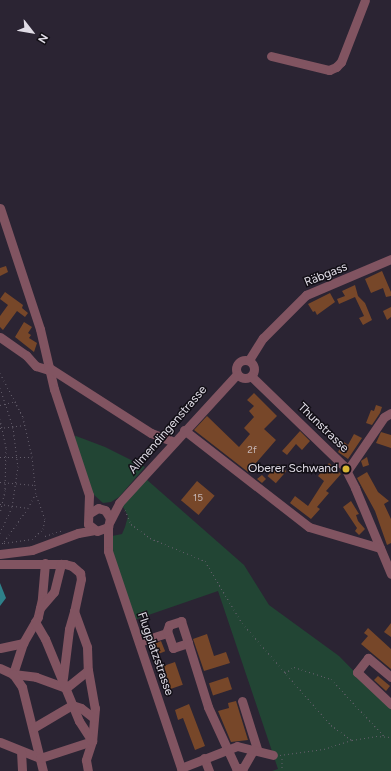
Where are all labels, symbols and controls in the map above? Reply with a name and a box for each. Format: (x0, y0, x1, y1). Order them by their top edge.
north arrow (12, 12, 52, 52)
text: N (35, 31, 50, 45)
street label: Räbgass (302, 260, 350, 290)
street label: Allmendingenstrasse (126, 383, 210, 477)
street label: Thunstrasse (295, 400, 351, 456)
house number: 2f (247, 444, 257, 456)
place label: Oberer Schwand (248, 462, 338, 476)
marker: Oberer Schwand (341, 464, 351, 474)
house number: 15 (193, 492, 203, 504)
street label: Flugplatzstrasse (134, 610, 176, 698)

